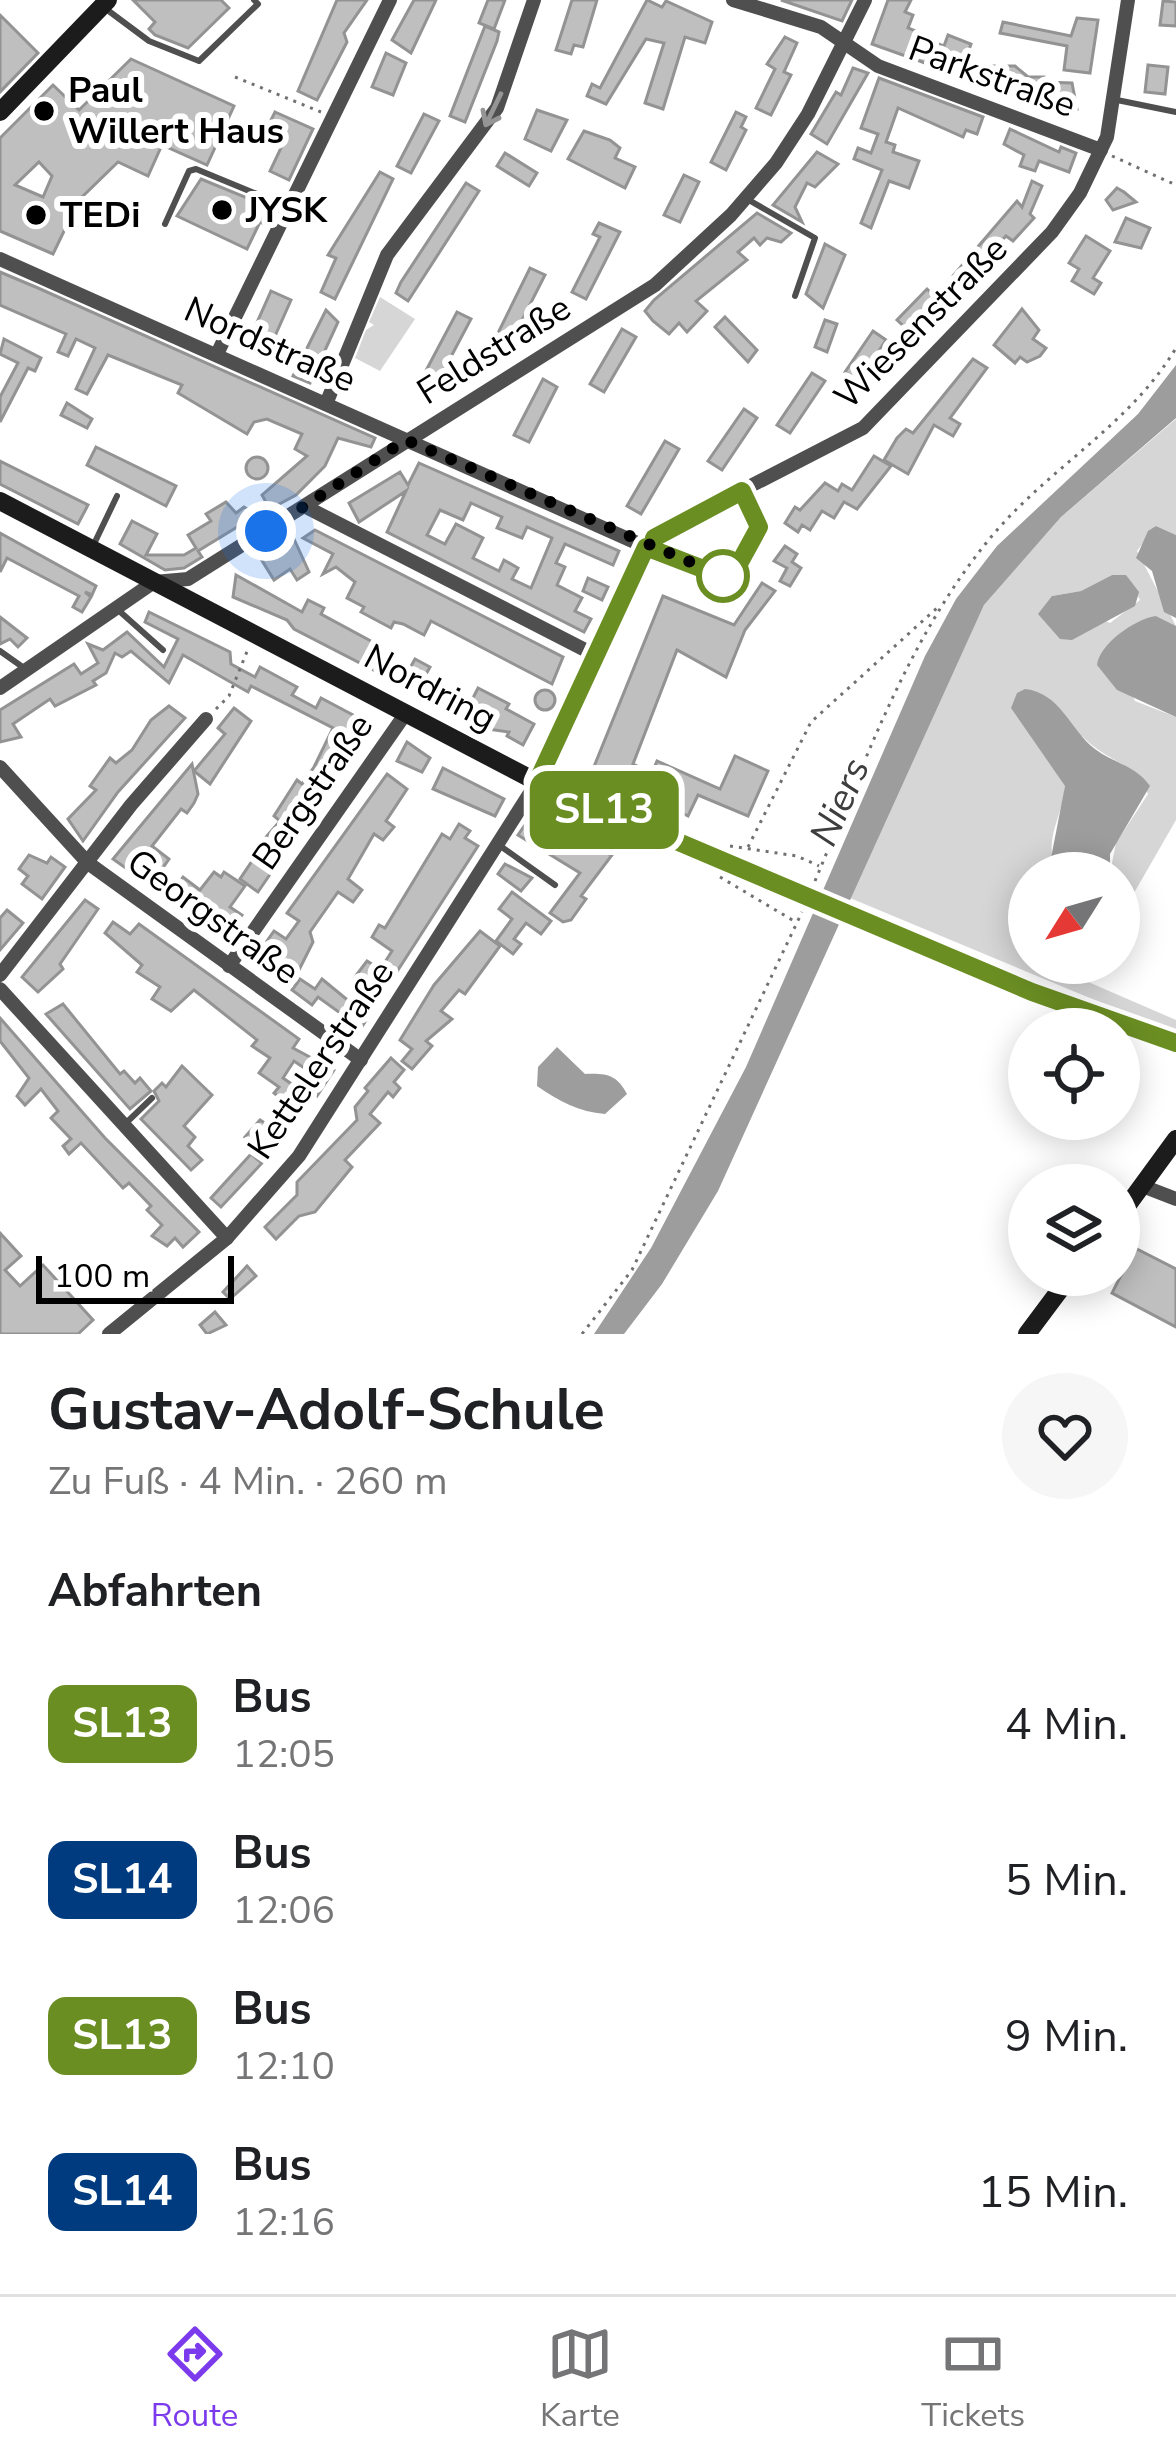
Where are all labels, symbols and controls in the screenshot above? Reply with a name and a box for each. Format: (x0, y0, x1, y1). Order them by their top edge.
street label: Parkstraße (902, 24, 1082, 130)
place label: Paul Willert Haus (68, 66, 284, 156)
one-way arrow (481, 91, 504, 127)
marker: Paul Willert Haus (31, 98, 57, 124)
place label: JYSK (245, 186, 328, 235)
place label: TEDi (60, 191, 140, 240)
marker: JYSK (209, 197, 235, 223)
marker: TEDi (23, 202, 49, 228)
street label: Wiesenstraße (823, 225, 1019, 421)
street label: Feldstraße (408, 284, 580, 416)
street label: Nordstraße (176, 285, 364, 405)
your location (236, 501, 296, 561)
unlabelled marker (698, 551, 748, 601)
street label: Nordring (355, 633, 505, 743)
street label: Bergstraße (241, 704, 385, 880)
water label: Niers (797, 750, 883, 854)
line badge: SL13 (520, 771, 688, 849)
text: SL13 (554, 781, 654, 838)
street label: Georgstraße (117, 838, 309, 996)
north arrow (1008, 852, 1140, 984)
map controls (1008, 852, 1140, 1296)
street label: Kettelerstraße (236, 951, 406, 1169)
button: locate (1008, 1008, 1140, 1140)
button: layers (1008, 1164, 1140, 1296)
scale bar (36, 1250, 234, 1303)
text: 100 m (54, 1254, 150, 1299)
text: Gustav-Adolf-Schule (48, 1371, 605, 1449)
button: heart (1002, 1373, 1128, 1499)
text: Zu Fuß · 4 Min. · 260 m (48, 1455, 448, 1508)
text: Abfahrten (48, 1561, 262, 1622)
text: Bus (233, 1667, 312, 1728)
text: 4 Min. (1005, 1694, 1128, 1755)
text: SL13 (72, 1695, 173, 1752)
text: 12:05 (233, 1728, 335, 1781)
text: Bus (233, 1823, 312, 1884)
text: 5 Min. (1005, 1850, 1128, 1911)
text: SL14 (72, 1851, 173, 1908)
text: 12:06 (233, 1884, 335, 1937)
text: Bus (233, 1979, 312, 2040)
text: 9 Min. (1005, 2006, 1128, 2067)
text: SL13 (72, 2007, 173, 2064)
text: 12:10 (233, 2040, 335, 2093)
text: Bus (233, 2135, 312, 2196)
text: 15 Min. (978, 2162, 1128, 2223)
text: SL14 (72, 2163, 173, 2220)
text: 12:16 (233, 2196, 335, 2249)
tab: Route (151, 2321, 238, 2438)
tab: Karte (540, 2321, 620, 2438)
tab: Tickets (921, 2321, 1025, 2438)

